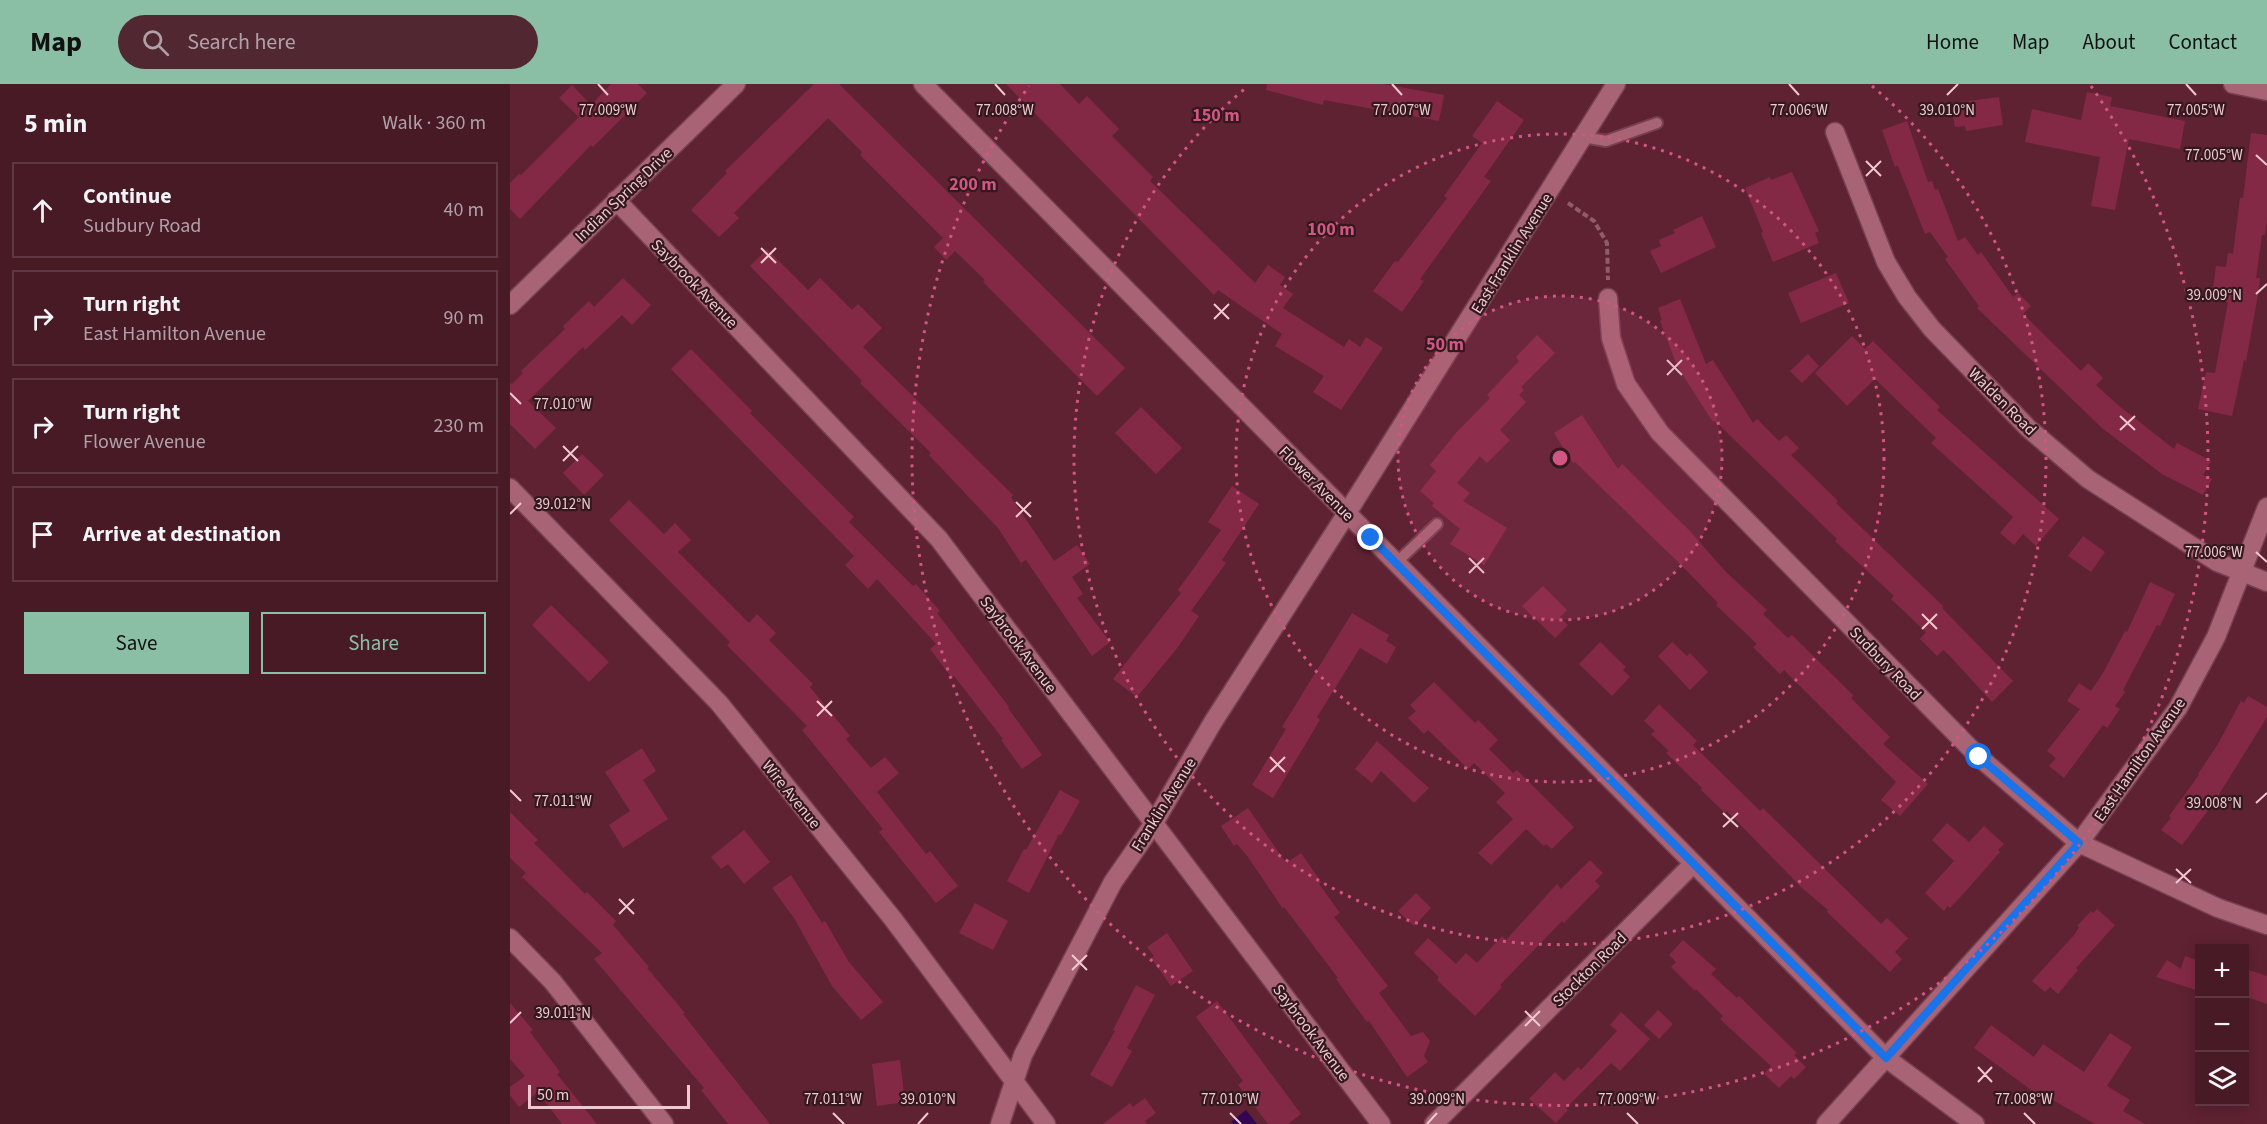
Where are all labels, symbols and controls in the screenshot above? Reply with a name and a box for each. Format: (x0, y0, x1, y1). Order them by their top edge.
search box (118, 15, 538, 69)
text: Map (30, 22, 82, 62)
icon: search (139, 26, 172, 59)
text: Search here (187, 26, 296, 58)
text: Home (1926, 27, 1979, 57)
text: Map (2012, 27, 2050, 57)
text: About (2083, 27, 2135, 57)
text: Contact (2168, 27, 2237, 57)
text: 77.009°W (579, 100, 637, 121)
text: 77.008°W (976, 100, 1034, 121)
text: 77.007°W (1373, 100, 1431, 121)
text: 77.006°W (1770, 100, 1828, 121)
text: 39.010°N (1919, 100, 1975, 121)
text: 77.005°W (2167, 100, 2225, 121)
text: 150 m (1192, 103, 1240, 128)
text: 5 min (24, 105, 87, 142)
text: Walk · 360 m (382, 109, 486, 137)
street label: Indian Spring Drive (570, 143, 677, 247)
text: 77.005°W (2185, 145, 2243, 166)
text: 200 m (949, 172, 997, 197)
text: Continue (83, 180, 172, 212)
street label: East Franklin Avenue (1466, 189, 1558, 318)
icon: ahead (26, 194, 59, 227)
text: 40 m (444, 196, 484, 224)
text: Sudbury Road (83, 212, 201, 240)
text: 100 m (1307, 217, 1355, 242)
street label: Saybrook Avenue (646, 234, 743, 333)
text: 39.009°N (2186, 285, 2242, 306)
text: Turn right (83, 288, 180, 320)
icon: right (26, 302, 59, 335)
text: 90 m (444, 304, 484, 332)
text: East Hamilton Avenue (83, 320, 266, 348)
text: 50 m (1426, 332, 1464, 357)
street label: Walden Road (1964, 363, 2041, 440)
text: 77.010°W (534, 394, 592, 415)
text: Turn right (83, 396, 180, 428)
icon: right (26, 410, 59, 443)
text: 230 m (434, 412, 484, 440)
text: Flower Avenue (83, 428, 206, 456)
street label: Flower Avenue (1274, 441, 1359, 526)
centre of rings (1550, 448, 1570, 468)
text: 39.012°N (535, 494, 591, 515)
icon: arrive (26, 518, 59, 551)
text: Arrive at destination (83, 518, 281, 550)
route end (1357, 524, 1383, 550)
text: 77.006°W (2185, 542, 2243, 563)
street label: Saybrook Avenue (974, 592, 1062, 698)
button: Save (24, 612, 249, 674)
button: Share (261, 612, 486, 674)
street label: Sudbury Road (1844, 622, 1926, 705)
street label: East Hamilton Avenue (2089, 693, 2191, 826)
route start (1965, 743, 1991, 769)
street label: Franklin Avenue (1126, 753, 1201, 856)
street label: Wire Avenue (757, 756, 826, 834)
text: 77.011°W (534, 791, 592, 812)
text: 39.008°N (2186, 793, 2242, 814)
street label: Stockton Road (1548, 928, 1632, 1012)
map controls (2195, 944, 2249, 1106)
button: + (2195, 944, 2249, 998)
street label: Saybrook Avenue (1267, 980, 1355, 1086)
button: − (2195, 998, 2249, 1052)
text: 39.011°N (535, 1003, 591, 1024)
button: layers (2195, 1052, 2249, 1106)
scale bar (528, 1082, 690, 1110)
text: 50 m (537, 1084, 569, 1106)
text: 77.011°W (804, 1089, 862, 1110)
text: 39.010°N (900, 1089, 956, 1110)
text: 77.010°W (1201, 1089, 1259, 1110)
text: 39.009°N (1409, 1089, 1465, 1110)
text: 77.009°W (1598, 1089, 1656, 1110)
text: 77.008°W (1995, 1089, 2053, 1110)

